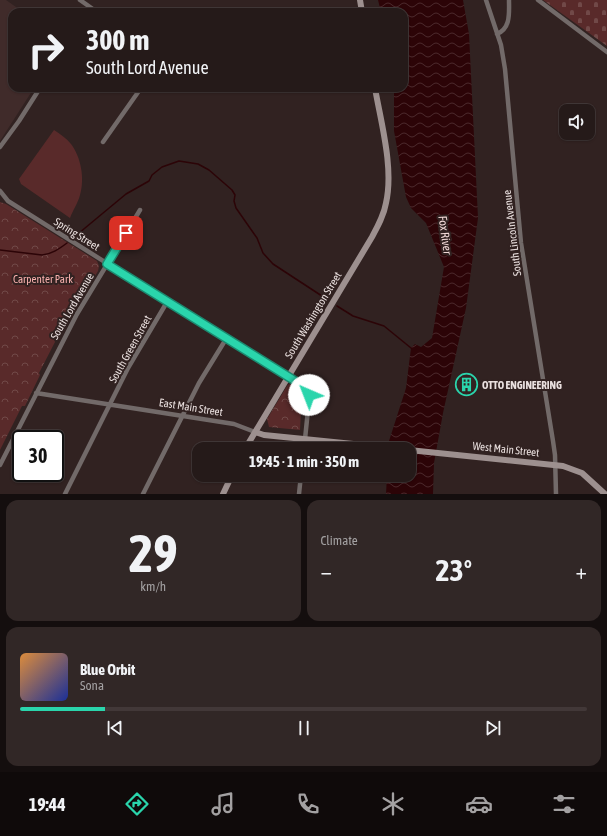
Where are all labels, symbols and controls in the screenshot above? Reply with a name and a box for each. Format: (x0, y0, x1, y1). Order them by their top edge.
icon: right (20, 24, 72, 76)
text: 300 m (86, 24, 149, 56)
text: South Lord Avenue (86, 57, 209, 78)
map controls (559, 104, 595, 140)
button: sound (559, 104, 595, 140)
street label: South Lincoln Avenue (501, 189, 523, 277)
street label: Spring Street (52, 215, 102, 253)
water label: Fox River (435, 215, 455, 256)
pin (109, 216, 143, 250)
icon: arrive (115, 222, 137, 244)
street label: South Washington Street (282, 270, 344, 360)
street label: South Lord Avenue (48, 271, 96, 341)
park label: Carpenter Park (13, 273, 73, 285)
street label: South Green Street (107, 313, 153, 385)
building icon: OTTO ENGINEERING (453, 372, 479, 398)
position arrow (288, 374, 330, 416)
place label: OTTO ENGINEERING (482, 379, 562, 391)
street label: East Main Street (158, 396, 224, 418)
speed limit sign: 30 (12, 430, 64, 482)
street label: West Main Street (472, 440, 540, 458)
text: 19:45 · 1 min · 350 m (249, 453, 359, 470)
text: 29 (129, 523, 178, 583)
text: Climate (321, 533, 358, 548)
text: 23° (436, 553, 472, 587)
text: − (321, 558, 332, 584)
text: + (576, 558, 587, 584)
text: km/h (140, 579, 166, 594)
text: Blue Orbit (80, 661, 135, 678)
text: Sona (80, 678, 104, 693)
icon: previous (104, 717, 126, 739)
icon: pause (293, 717, 315, 739)
icon: next (482, 717, 504, 739)
icon: directions (123, 790, 151, 818)
icon: music (209, 790, 237, 818)
icon: phone (294, 790, 322, 818)
icon: climate (379, 790, 407, 818)
icon: car (465, 790, 493, 818)
icon: filters (550, 790, 578, 818)
text: 19:44 (29, 794, 66, 815)

